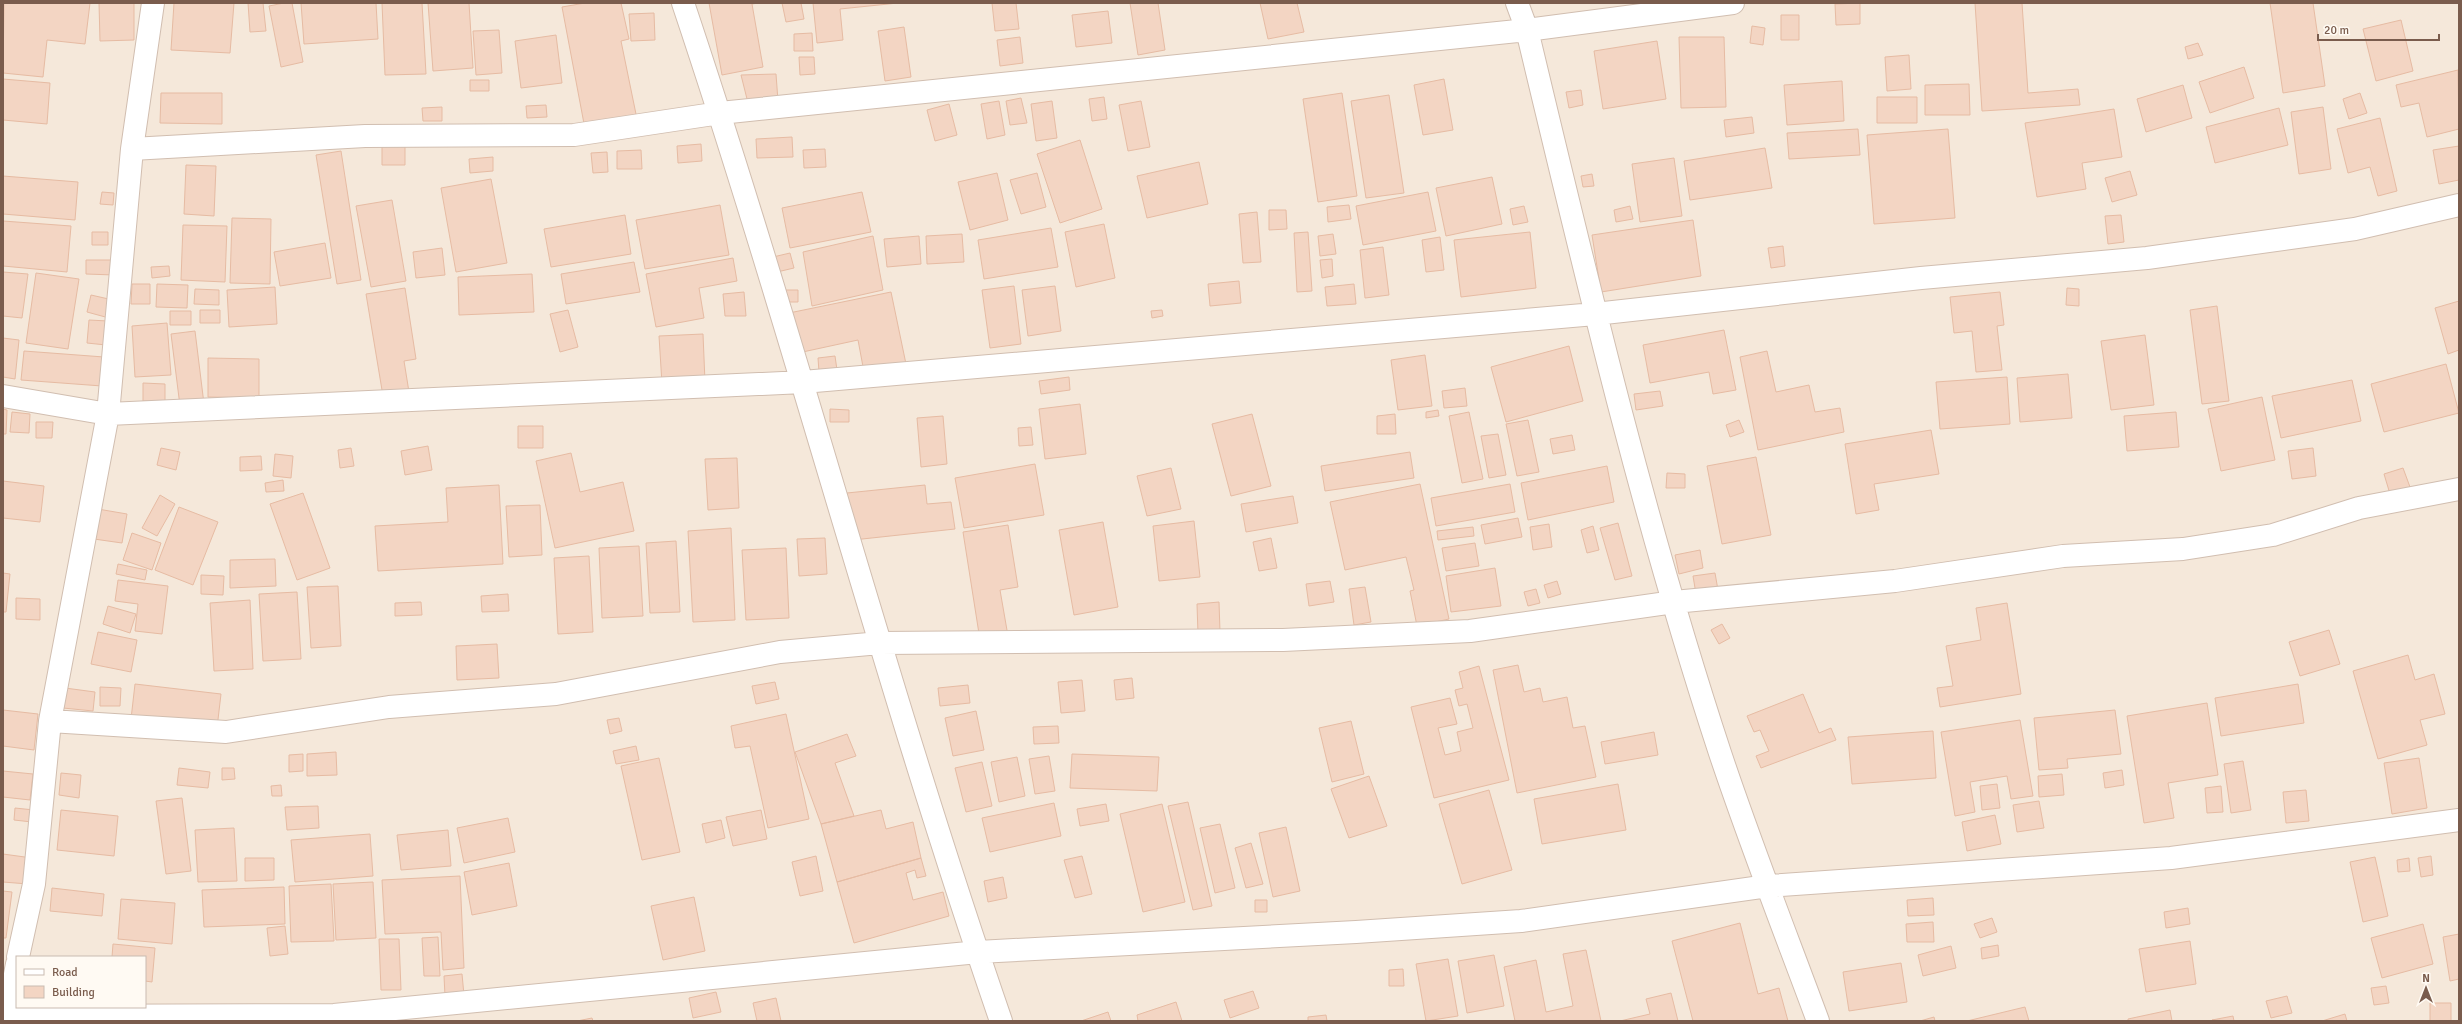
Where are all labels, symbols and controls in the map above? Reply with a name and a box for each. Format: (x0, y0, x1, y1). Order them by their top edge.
scale bar (2318, 16, 2439, 42)
text: 20 m (2324, 23, 2349, 38)
legend (16, 956, 146, 1008)
text: Road (52, 965, 78, 980)
north arrow (2406, 968, 2446, 1008)
text: N (2422, 972, 2430, 985)
text: Building (52, 985, 95, 1000)

